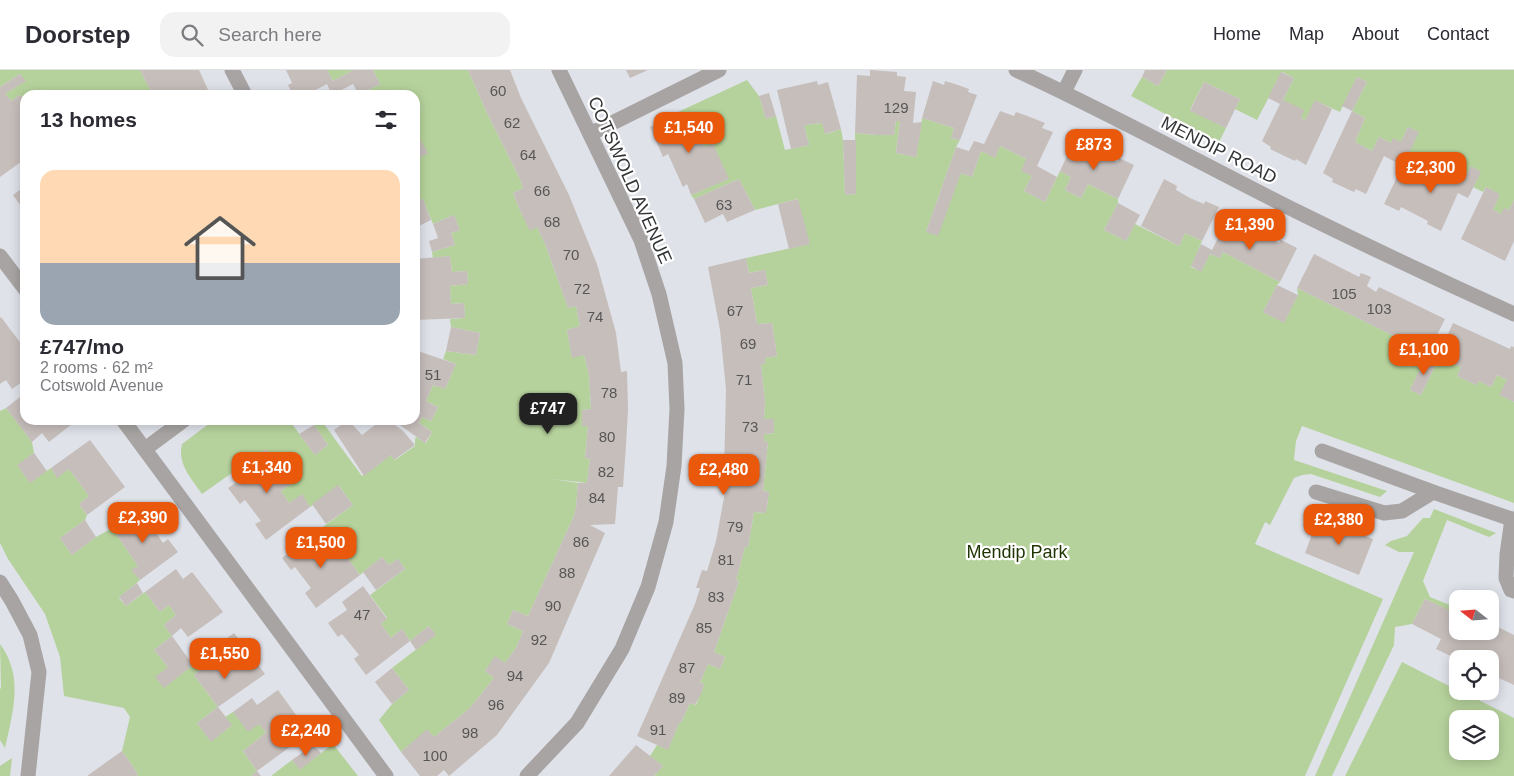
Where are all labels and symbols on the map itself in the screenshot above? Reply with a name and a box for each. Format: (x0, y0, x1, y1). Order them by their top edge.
house number: 60 (490, 82, 506, 99)
street label: COTSWOLD AVENUE (584, 93, 676, 267)
house number: 129 (883, 99, 909, 116)
pin: £1,540 (648, 112, 730, 154)
street label: MENDIP ROAD (1158, 112, 1280, 188)
house number: 62 (504, 114, 520, 131)
pin: £873 (1064, 128, 1124, 171)
house number: 64 (520, 146, 536, 163)
pin: £2,300 (1390, 152, 1472, 194)
house number: 66 (534, 182, 550, 199)
house number: 63 (716, 196, 732, 213)
pin: £1,390 (1209, 208, 1291, 251)
house number: 68 (544, 213, 560, 230)
house number: 70 (563, 246, 579, 263)
house number: 72 (574, 280, 590, 297)
house number: 105 (1331, 285, 1357, 302)
house number: 103 (1366, 300, 1392, 317)
house number: 67 (727, 302, 743, 319)
house number: 74 (587, 308, 603, 325)
pin: £1,100 (1383, 334, 1465, 376)
house number: 69 (740, 335, 756, 352)
house number: 51 (425, 366, 441, 383)
house number: 71 (736, 371, 752, 388)
house number: 78 (601, 384, 617, 401)
pin: £747 (518, 392, 578, 435)
house number: 73 (742, 418, 758, 435)
house number: 80 (599, 428, 615, 445)
pin: £1,340 (226, 452, 308, 494)
pin: £2,480 (683, 454, 765, 496)
house number: 82 (598, 463, 614, 480)
house number: 84 (589, 489, 605, 506)
pin: £2,390 (102, 502, 184, 544)
pin: £2,380 (1298, 504, 1380, 546)
house number: 79 (727, 518, 743, 535)
pin: £1,500 (280, 526, 362, 569)
house number: 86 (573, 533, 589, 550)
park label: Mendip Park (966, 542, 1069, 562)
house number: 81 (718, 551, 734, 568)
house number: 88 (559, 564, 575, 581)
house number: 83 (708, 588, 724, 605)
north arrow (1449, 590, 1499, 640)
house number: 90 (545, 597, 561, 614)
house number: 47 (354, 606, 370, 623)
house number: 85 (696, 619, 712, 636)
house number: 92 (531, 631, 547, 648)
pin: £1,550 (184, 638, 266, 680)
house number: 87 (679, 659, 695, 676)
house number: 94 (507, 667, 523, 684)
house number: 89 (669, 689, 685, 706)
house number: 96 (488, 696, 504, 713)
pin: £2,240 (265, 714, 347, 757)
house number: 91 (650, 721, 666, 738)
house number: 98 (462, 724, 478, 741)
house number: 100 (422, 747, 448, 764)

